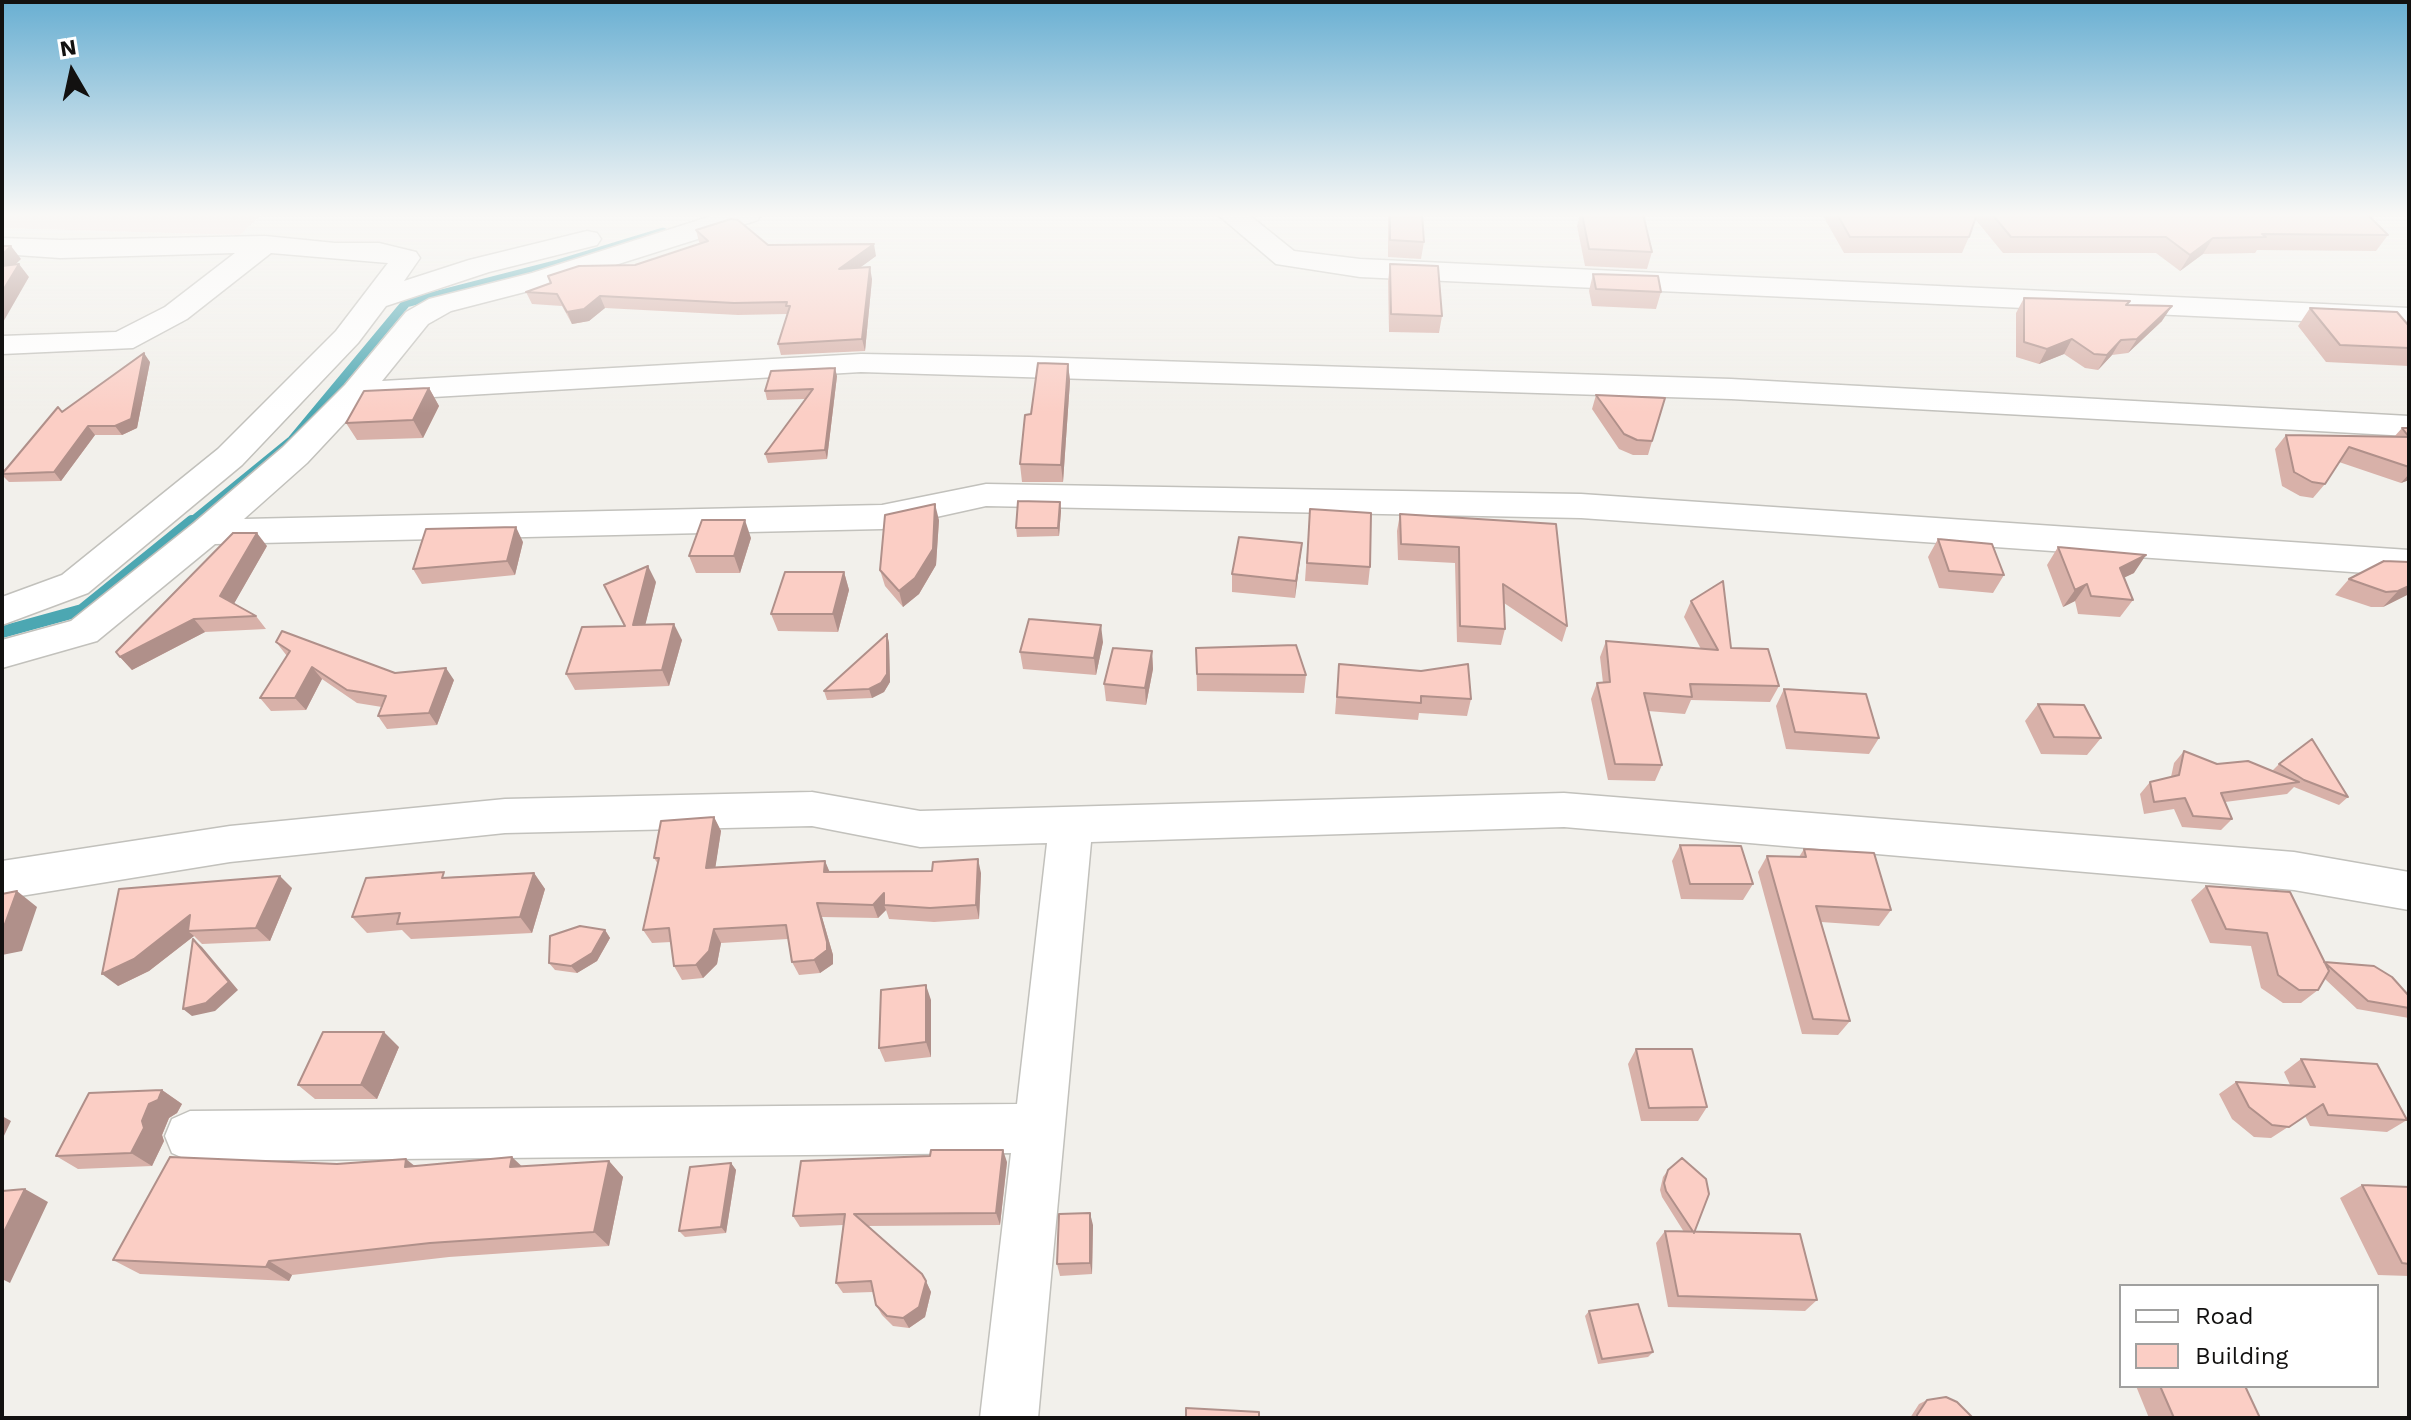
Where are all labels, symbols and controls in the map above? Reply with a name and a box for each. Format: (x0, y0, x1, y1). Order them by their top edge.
north arrow (32, 32, 112, 112)
text: N (58, 34, 78, 61)
legend (2119, 1284, 2379, 1388)
text: Road (2195, 1302, 2254, 1330)
text: Building (2195, 1342, 2288, 1370)

